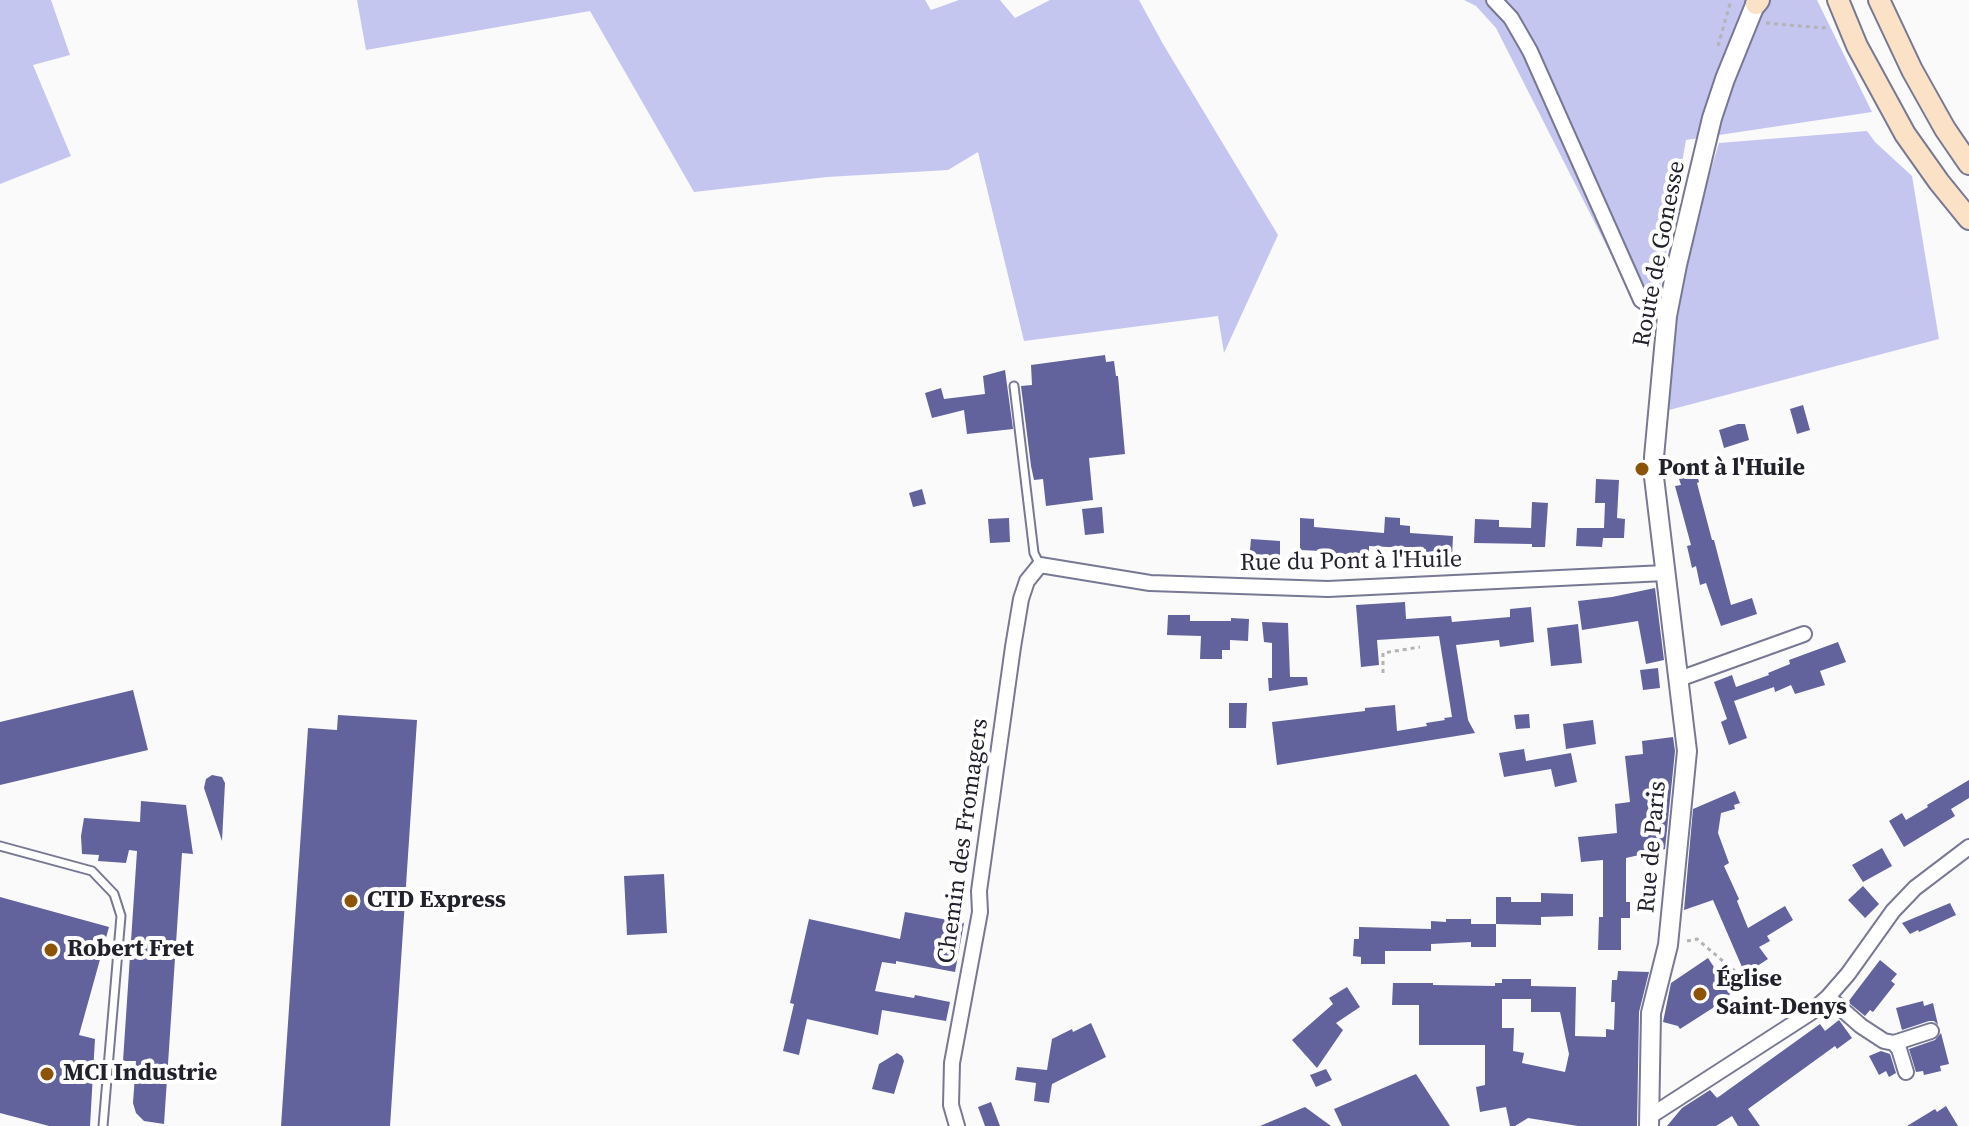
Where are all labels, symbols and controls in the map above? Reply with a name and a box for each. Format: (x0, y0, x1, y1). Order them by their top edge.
street label: Route de Gonesse (1628, 159, 1692, 349)
place label: Pont à l'Huile (1658, 455, 1805, 483)
marker: Pont à l'Huile (1633, 460, 1651, 478)
street label: Rue du Pont à l'Huile (1240, 546, 1462, 578)
street label: Chemin des Fromagers (933, 716, 995, 966)
street label: Rue de Paris (1633, 780, 1673, 914)
place label: CTD Express (367, 887, 506, 915)
marker: CTD Express (342, 892, 360, 910)
place label: Robert Fret (67, 936, 194, 964)
marker: Robert Fret (42, 941, 60, 959)
place label: Église Saint-Denys (1716, 966, 1847, 1022)
marker: Église Saint-Denys (1691, 985, 1709, 1003)
place label: MCI Industrie (63, 1060, 217, 1088)
marker: MCI Industrie (38, 1065, 56, 1083)

